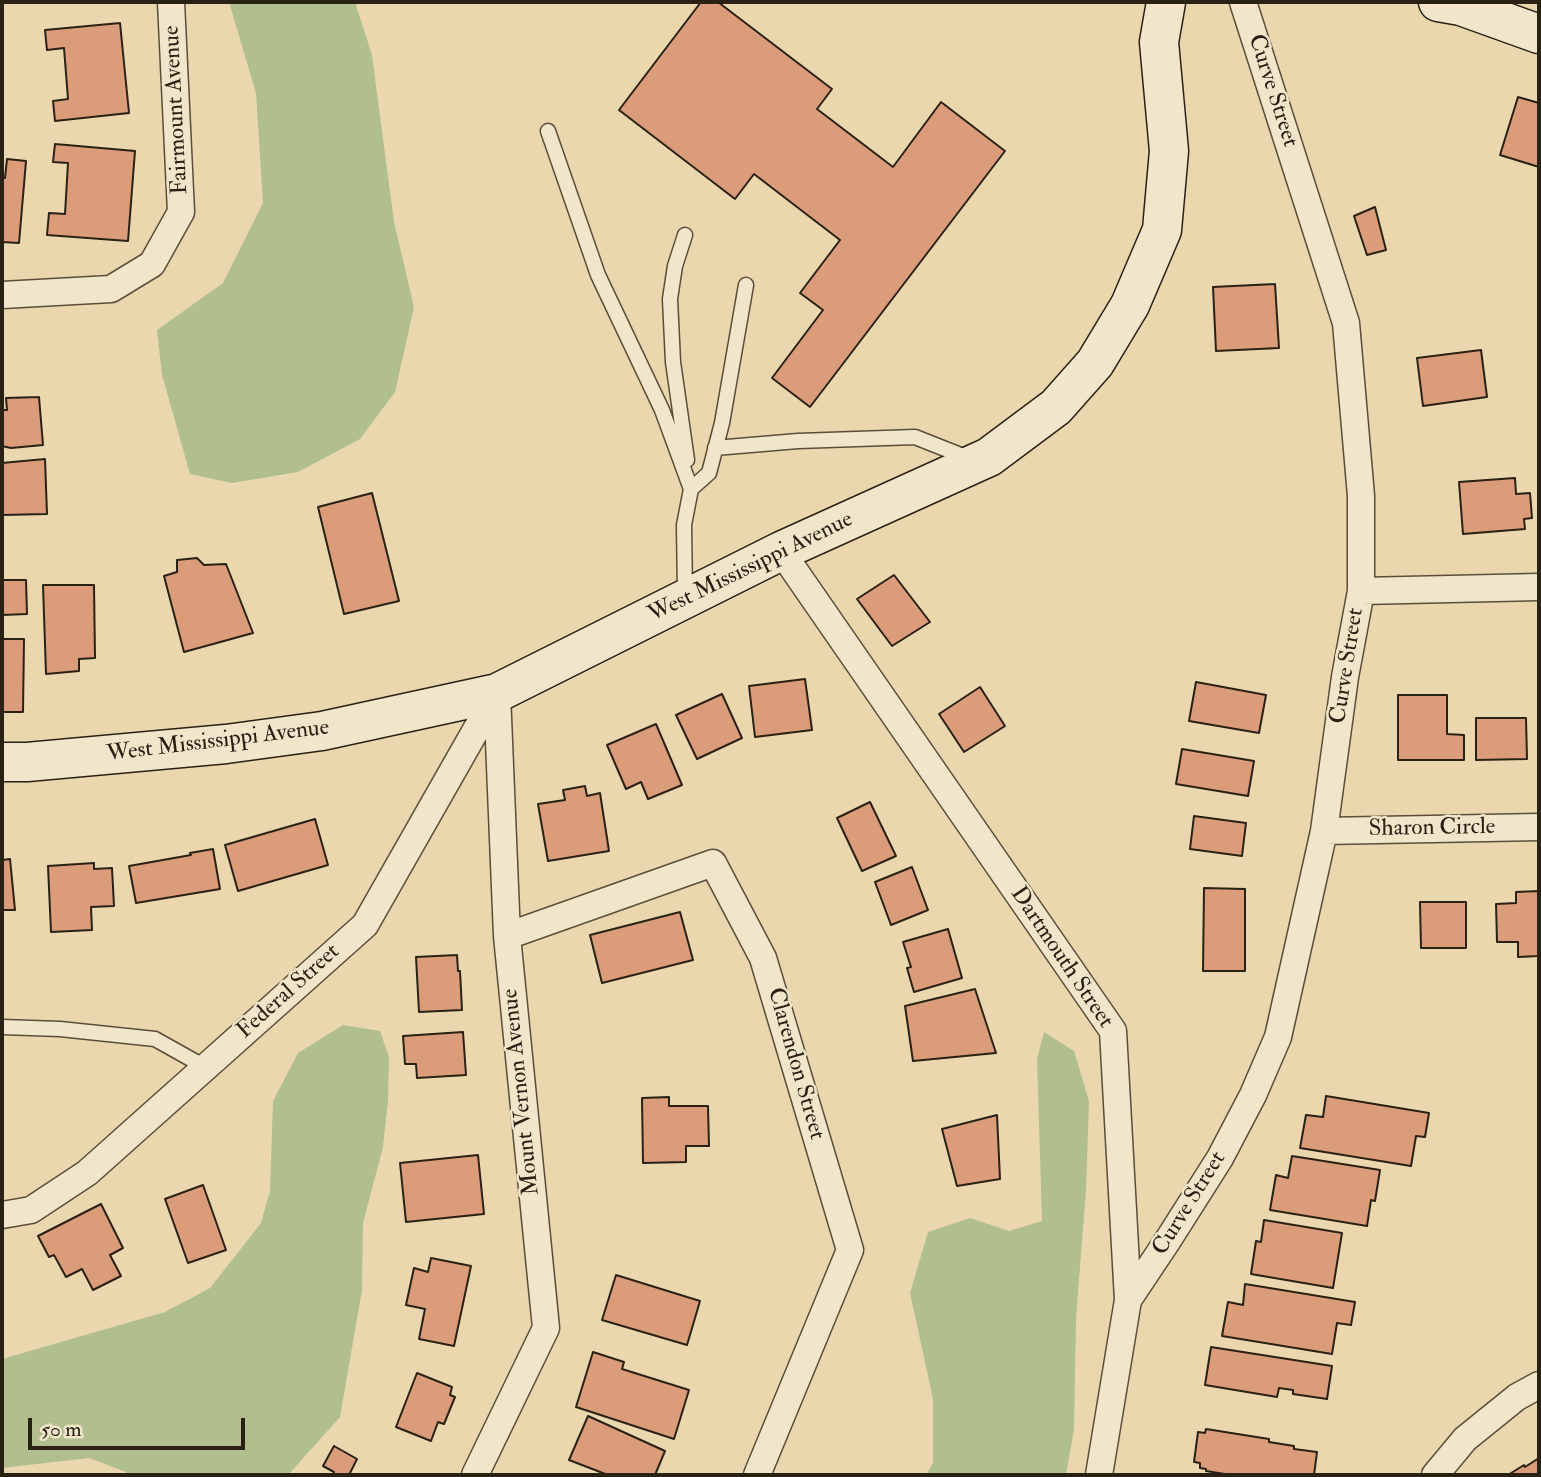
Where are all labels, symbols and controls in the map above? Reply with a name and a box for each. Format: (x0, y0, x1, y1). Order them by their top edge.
street label: Fairmount Avenue (159, 25, 195, 195)
street label: Curve Street (1241, 31, 1303, 151)
street label: West Mississippi Avenue (644, 507, 858, 629)
street label: Curve Street (1325, 606, 1371, 726)
street label: West Mississippi Avenue (105, 715, 331, 769)
street label: Sharon Circle (1369, 814, 1495, 844)
street label: Dartmouth Street (1004, 882, 1118, 1034)
street label: Federal Street (232, 939, 346, 1045)
street label: Clarendon Street (760, 985, 830, 1143)
street label: Mount Vernon Avenue (497, 987, 547, 1197)
street label: Curve Street (1147, 1147, 1233, 1261)
scale bar (32, 1404, 248, 1448)
text: 50 m (41, 1416, 82, 1443)

